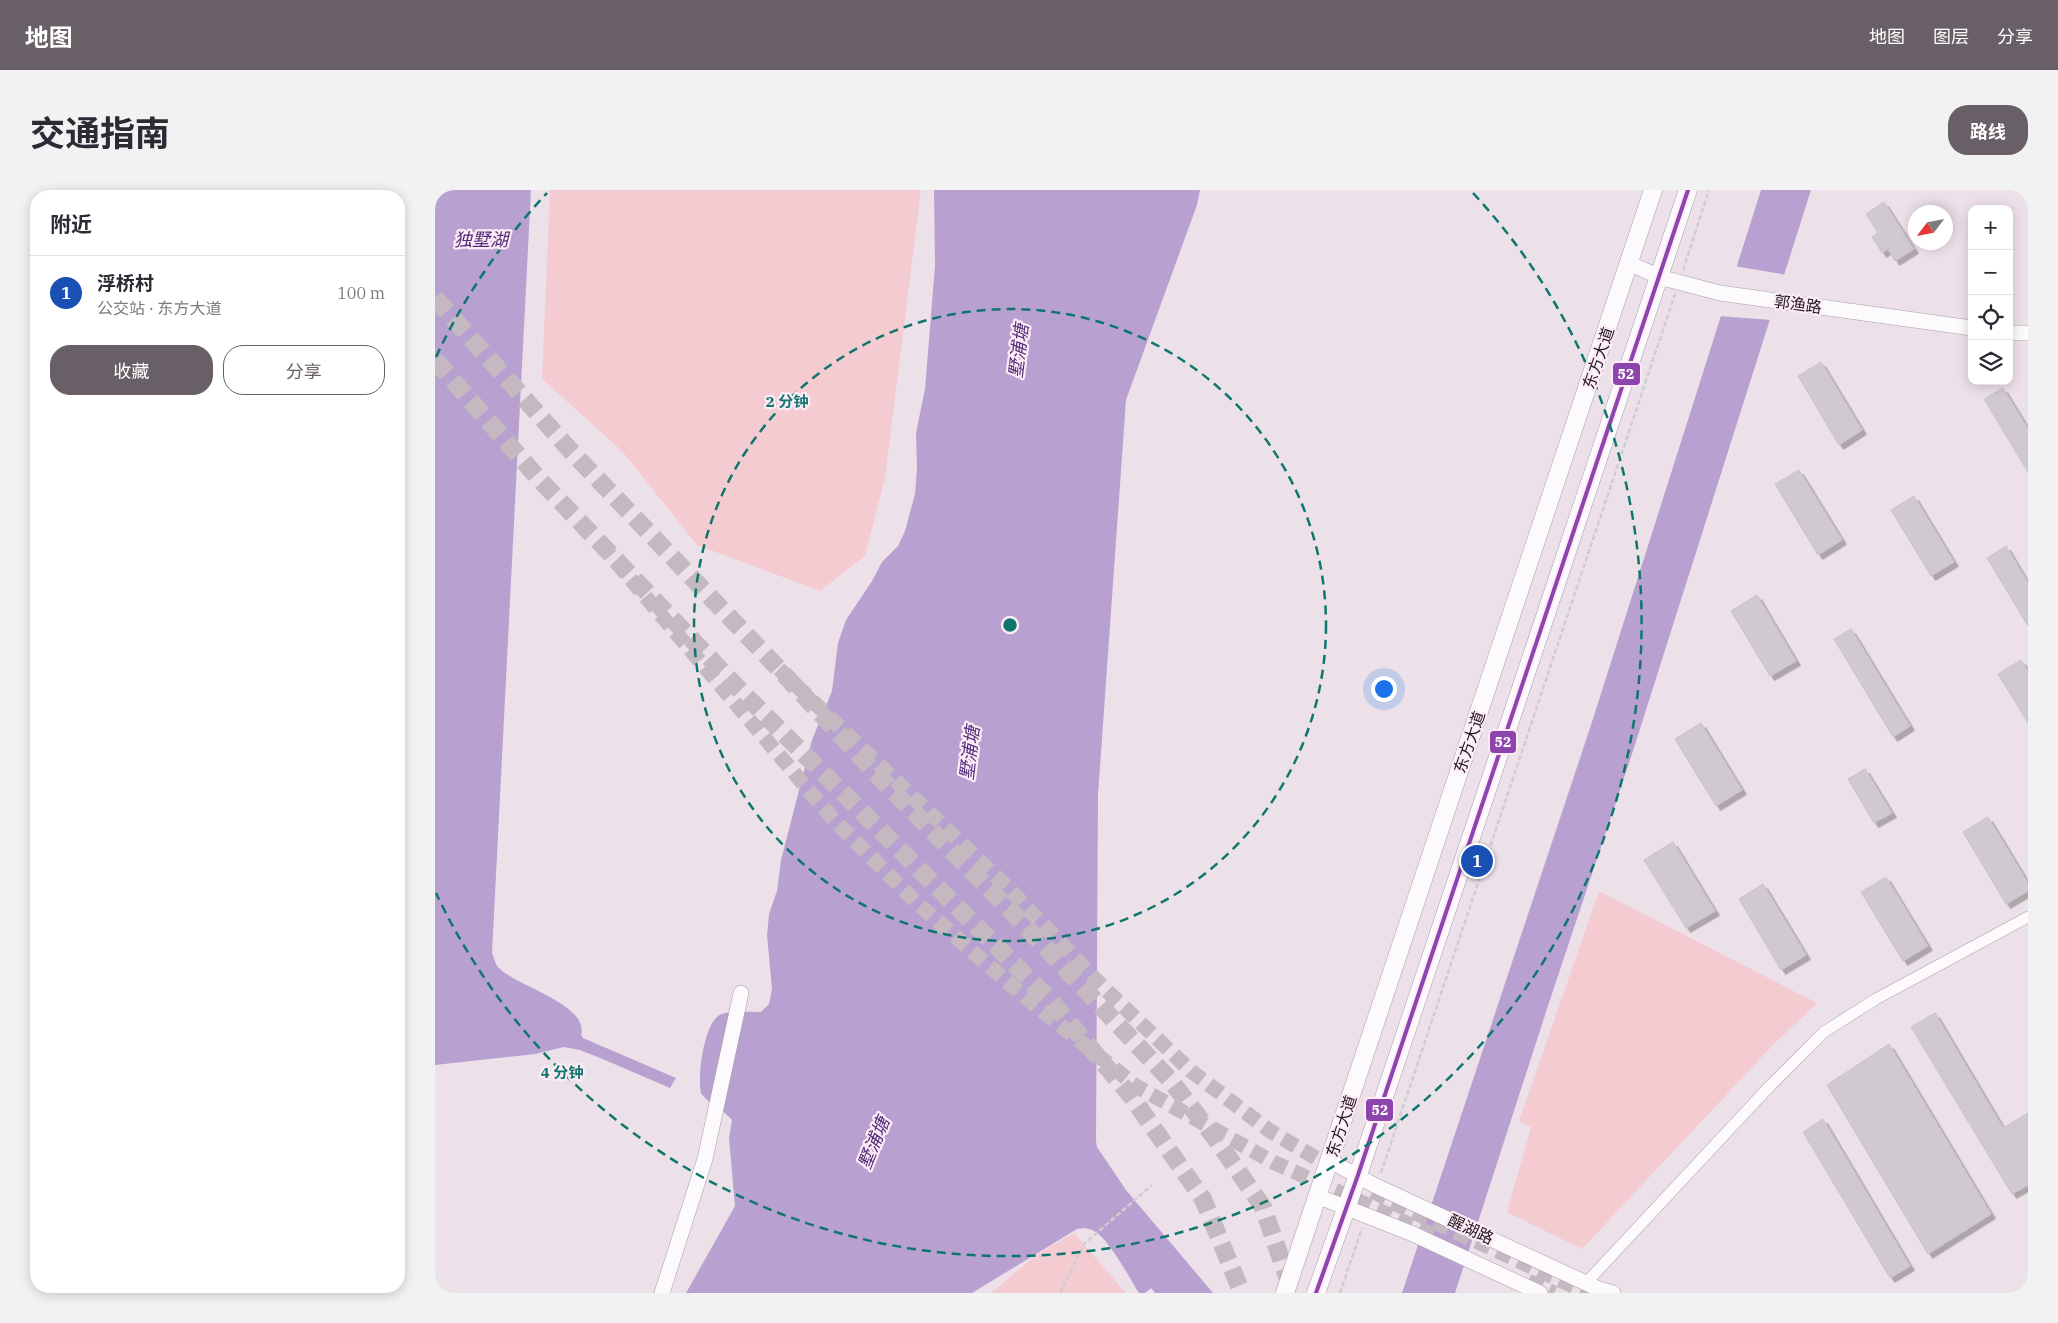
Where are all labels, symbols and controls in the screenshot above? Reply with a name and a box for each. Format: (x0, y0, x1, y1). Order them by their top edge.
text: 地图 (25, 21, 73, 53)
text: 地图 (1869, 25, 1905, 48)
text: 图层 (1933, 25, 1969, 48)
text: 分享 (1997, 25, 2033, 48)
button: 路线 (1948, 105, 2028, 155)
text: 交通指南 (30, 110, 170, 156)
north arrow (1908, 205, 1953, 250)
map controls (1968, 205, 2013, 385)
button: + (1968, 205, 2013, 250)
text: 附近 (50, 210, 92, 238)
water label: 独墅湖 (454, 228, 511, 251)
button: − (1968, 250, 2013, 295)
text: 浮桥村 (97, 271, 154, 295)
text: 1 (61, 283, 71, 303)
text: 100 m (337, 283, 385, 303)
street label: 郭渔路 (1773, 291, 1823, 317)
button: locate (1968, 295, 2013, 340)
text: 公交站 · 东方大道 (97, 298, 222, 318)
water label: 墅浦塘 (1004, 320, 1034, 379)
street label: 东方大道 (1578, 324, 1618, 392)
button: layers (1968, 340, 2013, 385)
button: 收藏 (50, 345, 213, 395)
button: 分享 (223, 345, 385, 395)
line badge: 52 (1612, 362, 1641, 386)
text: 52 (1618, 365, 1634, 383)
text: 2 分钟 (766, 392, 808, 411)
centre of rings (1001, 616, 1019, 634)
your location (1371, 676, 1397, 702)
street label: 东方大道 (1449, 708, 1489, 776)
water label: 墅浦塘 (955, 722, 985, 781)
line badge: 52 (1489, 730, 1517, 754)
text: 52 (1495, 733, 1511, 751)
pin: 1 (1461, 842, 1493, 880)
text: 4 分钟 (541, 1063, 583, 1082)
street label: 东方大道 (1322, 1092, 1360, 1160)
line badge: 52 (1365, 1098, 1394, 1122)
text: 52 (1372, 1101, 1388, 1119)
water label: 墅浦塘 (853, 1111, 895, 1172)
street label: 醒湖路 (1445, 1210, 1497, 1248)

